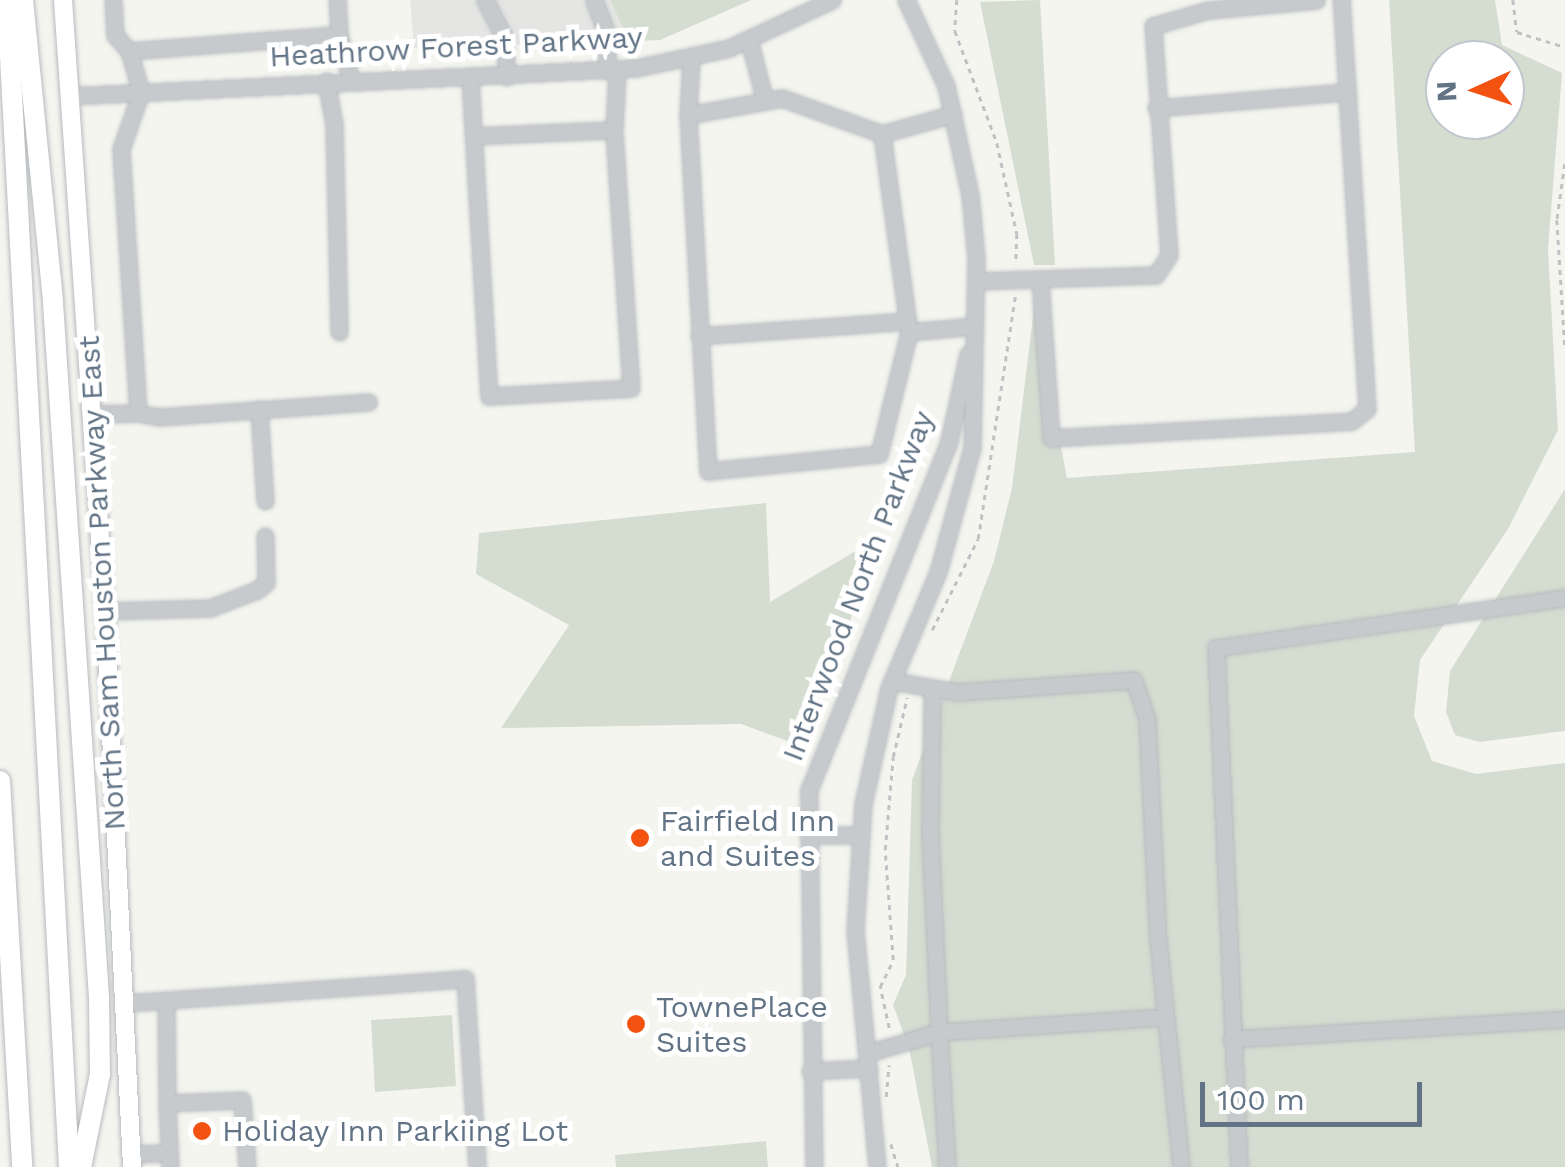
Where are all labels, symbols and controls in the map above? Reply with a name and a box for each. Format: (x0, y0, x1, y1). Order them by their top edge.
street label: Heathrow Forest Parkway (268, 19, 644, 75)
north arrow (1425, 40, 1525, 140)
text: N (1430, 80, 1464, 103)
street label: North Sam Houston Parkway East (71, 334, 133, 832)
street label: Interwood North Parkway (775, 406, 941, 766)
place label: Fairfield Inn and Suites (660, 803, 835, 874)
marker: Fairfield Inn and Suites (629, 827, 651, 849)
place label: TownePlace Suites (656, 989, 828, 1060)
marker: TownePlace Suites (625, 1013, 647, 1035)
scale bar (1205, 1062, 1428, 1124)
text: 100 m (1217, 1082, 1305, 1117)
place label: Holiday Inn Parkiing Lot (222, 1113, 569, 1149)
marker: Holiday Inn Parkiing Lot (191, 1120, 213, 1142)

